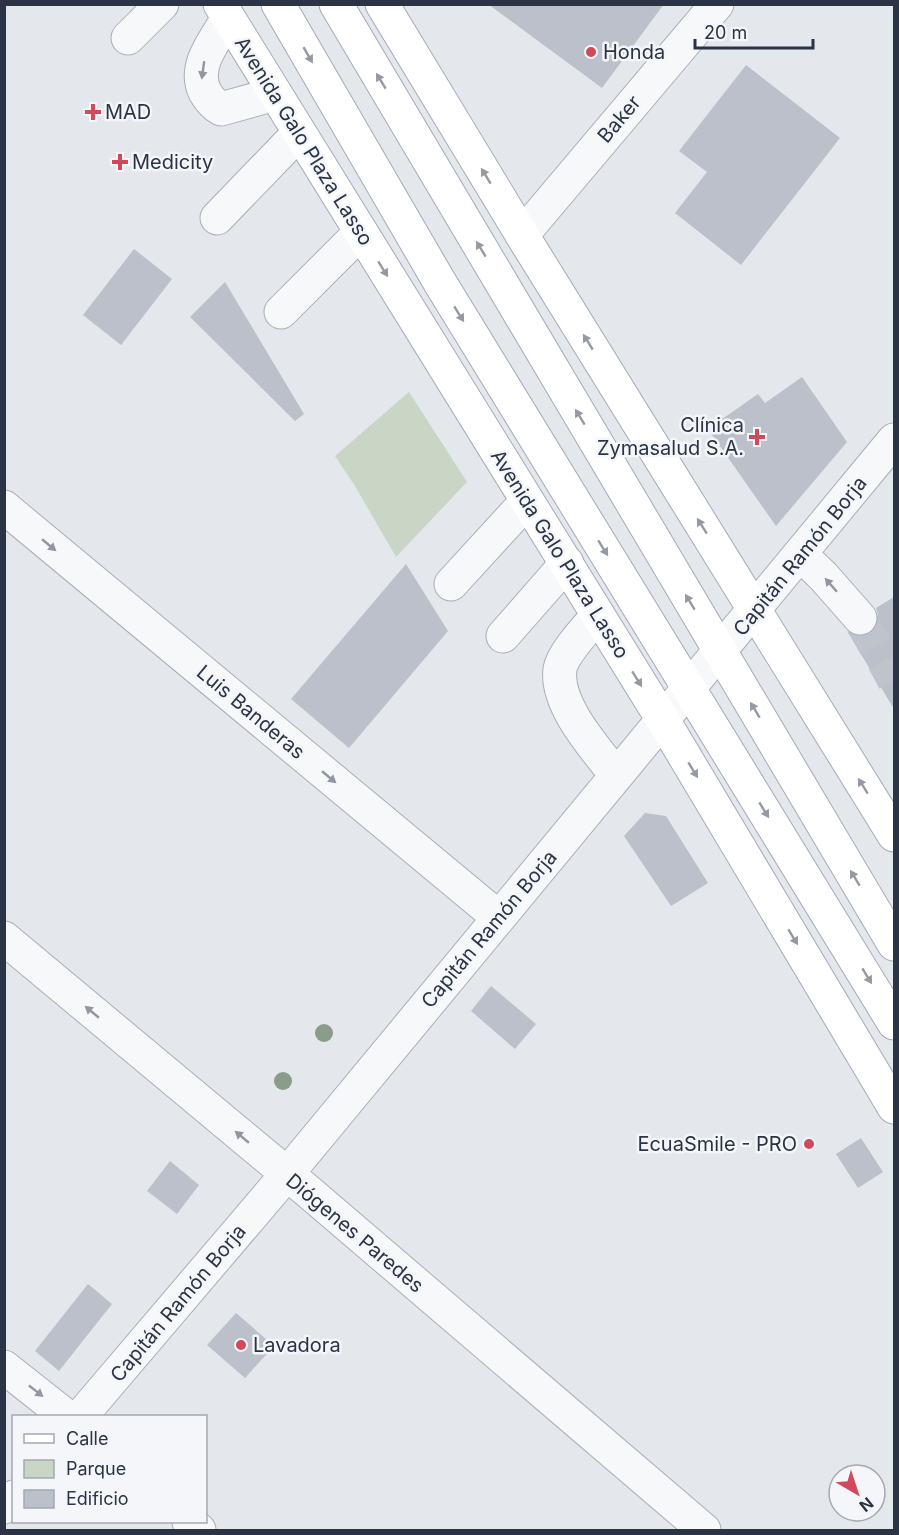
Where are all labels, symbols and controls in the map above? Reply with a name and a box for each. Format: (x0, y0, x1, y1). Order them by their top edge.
scale bar (695, 12, 814, 50)
text: 20 m (704, 22, 747, 43)
street label: Avenida Galo Plaza Lasso (230, 32, 378, 250)
place label: Honda (603, 40, 665, 64)
marker: Honda (584, 45, 598, 59)
one-way arrow (302, 47, 313, 63)
one-way arrow (198, 60, 207, 79)
one-way arrow (376, 73, 387, 89)
street label: Baker (592, 90, 646, 147)
place label: MAD (105, 100, 151, 124)
marker: MAD (86, 105, 100, 119)
place label: Medicity (132, 150, 213, 174)
marker: Medicity (113, 155, 127, 169)
one-way arrow (481, 168, 492, 184)
one-way arrow (475, 241, 486, 257)
one-way arrow (378, 260, 389, 277)
one-way arrow (454, 306, 465, 322)
one-way arrow (583, 334, 594, 350)
one-way arrow (575, 408, 585, 425)
place label: Clínica Zymasalud S.A. (597, 413, 744, 460)
marker: Clínica Zymasalud S.A. (748, 428, 766, 446)
street label: Avenida Galo Plaza Lasso (486, 445, 634, 663)
street label: Capitán Ramón Borja (728, 471, 872, 641)
one-way arrow (696, 518, 707, 534)
one-way arrow (42, 538, 57, 550)
one-way arrow (598, 540, 609, 556)
one-way arrow (824, 578, 838, 593)
one-way arrow (686, 594, 696, 611)
street label: Luis Banderas (192, 660, 310, 764)
one-way arrow (632, 671, 643, 687)
one-way arrow (749, 702, 760, 718)
one-way arrow (687, 762, 698, 778)
one-way arrow (321, 770, 337, 783)
one-way arrow (858, 778, 869, 794)
one-way arrow (759, 802, 770, 818)
street label: Capitán Ramón Borja (416, 845, 562, 1013)
one-way arrow (849, 870, 860, 886)
one-way arrow (787, 929, 798, 945)
one-way arrow (861, 968, 872, 984)
one-way arrow (85, 1006, 100, 1018)
one-way arrow (234, 1130, 250, 1143)
place label: EcuaSmile - PRO (637, 1132, 797, 1156)
marker: EcuaSmile - PRO (802, 1137, 816, 1151)
street label: Diógenes Paredes (281, 1168, 429, 1298)
street label: Capitán Ramón Borja (105, 1219, 251, 1387)
place label: Lavadora (253, 1333, 341, 1357)
marker: Lavadora (234, 1338, 248, 1352)
one-way arrow (28, 1385, 43, 1397)
legend (12, 1415, 207, 1523)
text: Calle (66, 1428, 108, 1449)
text: Parque (66, 1458, 126, 1479)
north arrow (827, 1463, 887, 1523)
text: Edificio (66, 1488, 129, 1509)
text: N (855, 1493, 877, 1516)

